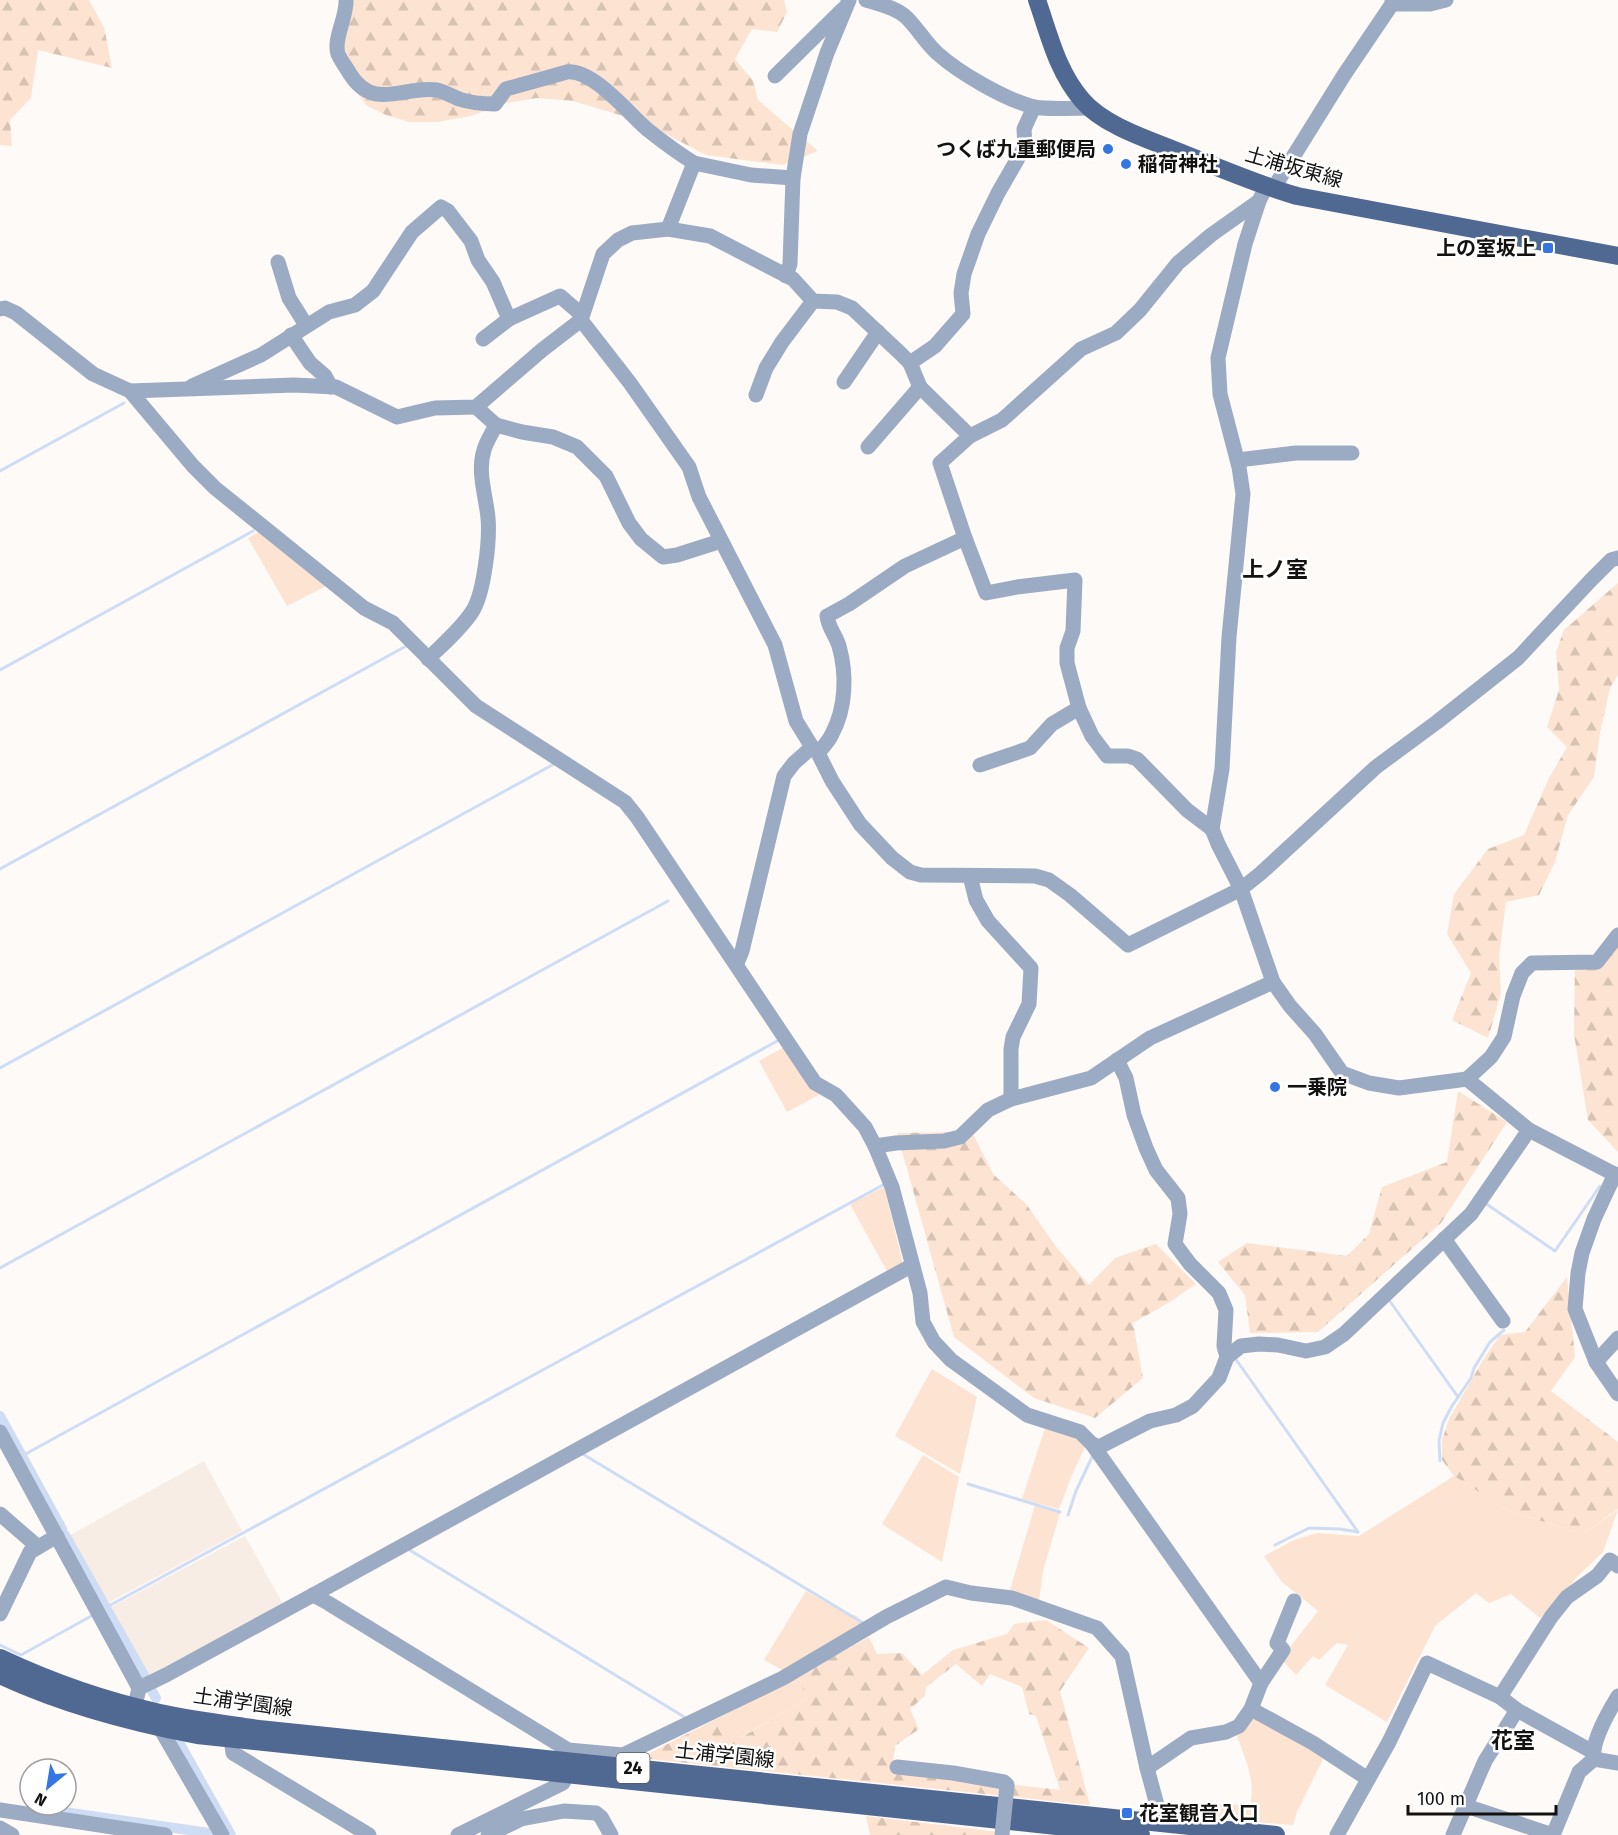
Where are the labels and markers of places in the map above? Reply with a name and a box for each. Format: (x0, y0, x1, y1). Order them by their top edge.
place label: つくば九重郵便局 (936, 137, 1096, 161)
marker: つくば九重郵便局 (1101, 142, 1115, 156)
place label: 稲荷神社 (1138, 152, 1218, 176)
marker: 稲荷神社 (1119, 157, 1133, 171)
place label: 上の室坂上 (1436, 236, 1536, 260)
marker: 上の室坂上 (1541, 241, 1555, 255)
place label: 一乗院 (1287, 1075, 1347, 1099)
marker: 一乗院 (1268, 1080, 1282, 1094)
place label: 花室観音入口 (1139, 1801, 1259, 1825)
marker: 花室観音入口 (1120, 1806, 1134, 1820)

